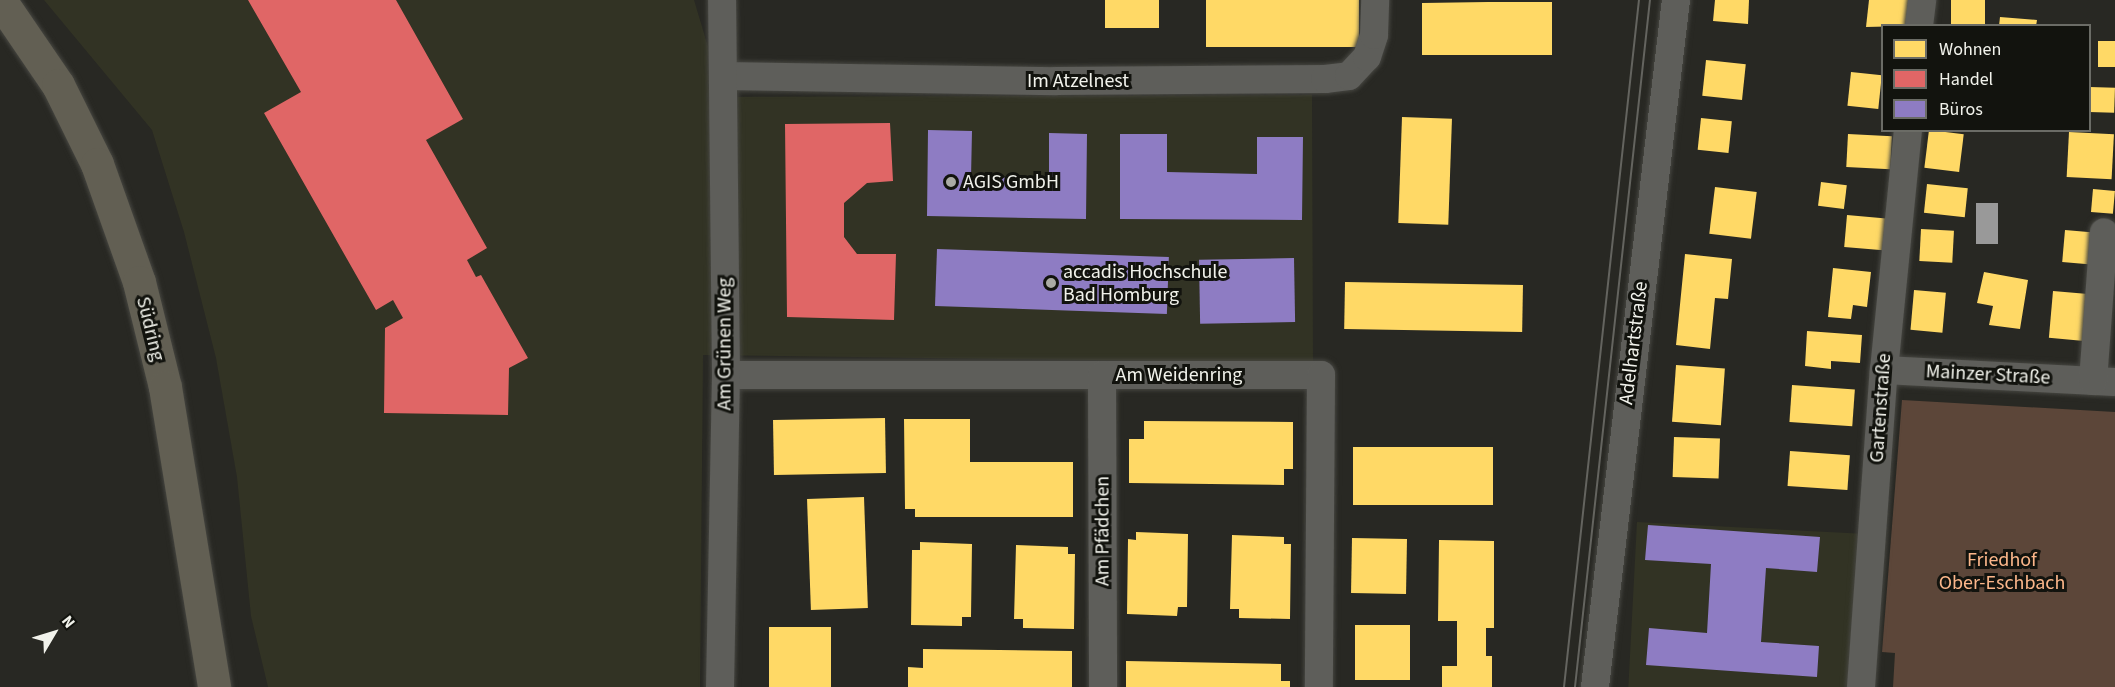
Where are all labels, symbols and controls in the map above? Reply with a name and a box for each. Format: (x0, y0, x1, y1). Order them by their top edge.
legend (1881, 24, 2091, 132)
text: Wohnen (1939, 37, 2001, 62)
text: Handel (1939, 67, 1993, 92)
street label: Im Atzelnest (1027, 69, 1129, 93)
text: Büros (1939, 97, 1983, 122)
place label: AGIS GmbH (963, 170, 1059, 194)
marker: AGIS GmbH (944, 175, 958, 189)
place label: accadis Hochschule Bad Homburg (1063, 260, 1227, 307)
marker: accadis Hochschule Bad Homburg (1044, 276, 1058, 290)
street label: Am Grünen Weg (713, 278, 737, 410)
street label: Adelhartstraße (1615, 280, 1653, 406)
street label: Südring (130, 294, 170, 364)
street label: Gartenstraße (1865, 353, 1897, 463)
street label: Mainzer Straße (1925, 360, 2051, 390)
street label: Am Weidenring (1116, 363, 1242, 387)
street label: Am Pfädchen (1091, 476, 1115, 586)
park label: Friedhof Ober-Eschbach (1939, 548, 2065, 595)
north arrow (24, 603, 84, 663)
text: N (56, 611, 80, 633)

